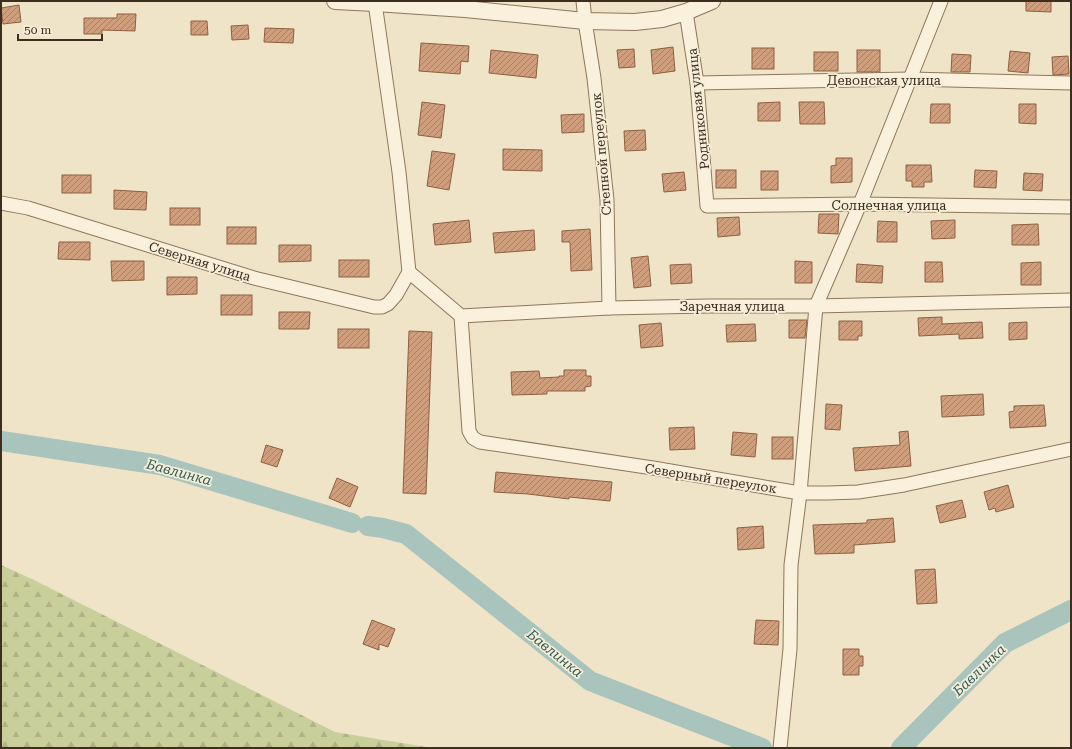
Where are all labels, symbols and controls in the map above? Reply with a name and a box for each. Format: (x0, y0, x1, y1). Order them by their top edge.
scale bar (18, 16, 102, 42)
text: 50 m (24, 23, 51, 37)
street label: Родниковая улица (685, 48, 712, 170)
street label: Девонская улица (827, 73, 941, 88)
street label: Степной переулок (589, 92, 614, 216)
street label: Солнечная улица (832, 198, 946, 213)
street label: Северная улица (147, 239, 252, 284)
street label: Заречная улица (679, 299, 785, 314)
water label: Бавлинка (144, 455, 213, 488)
street label: Северный переулок (644, 461, 778, 496)
water label: Бавлинка (523, 625, 586, 680)
water label: Бавлинка (949, 641, 1009, 700)

